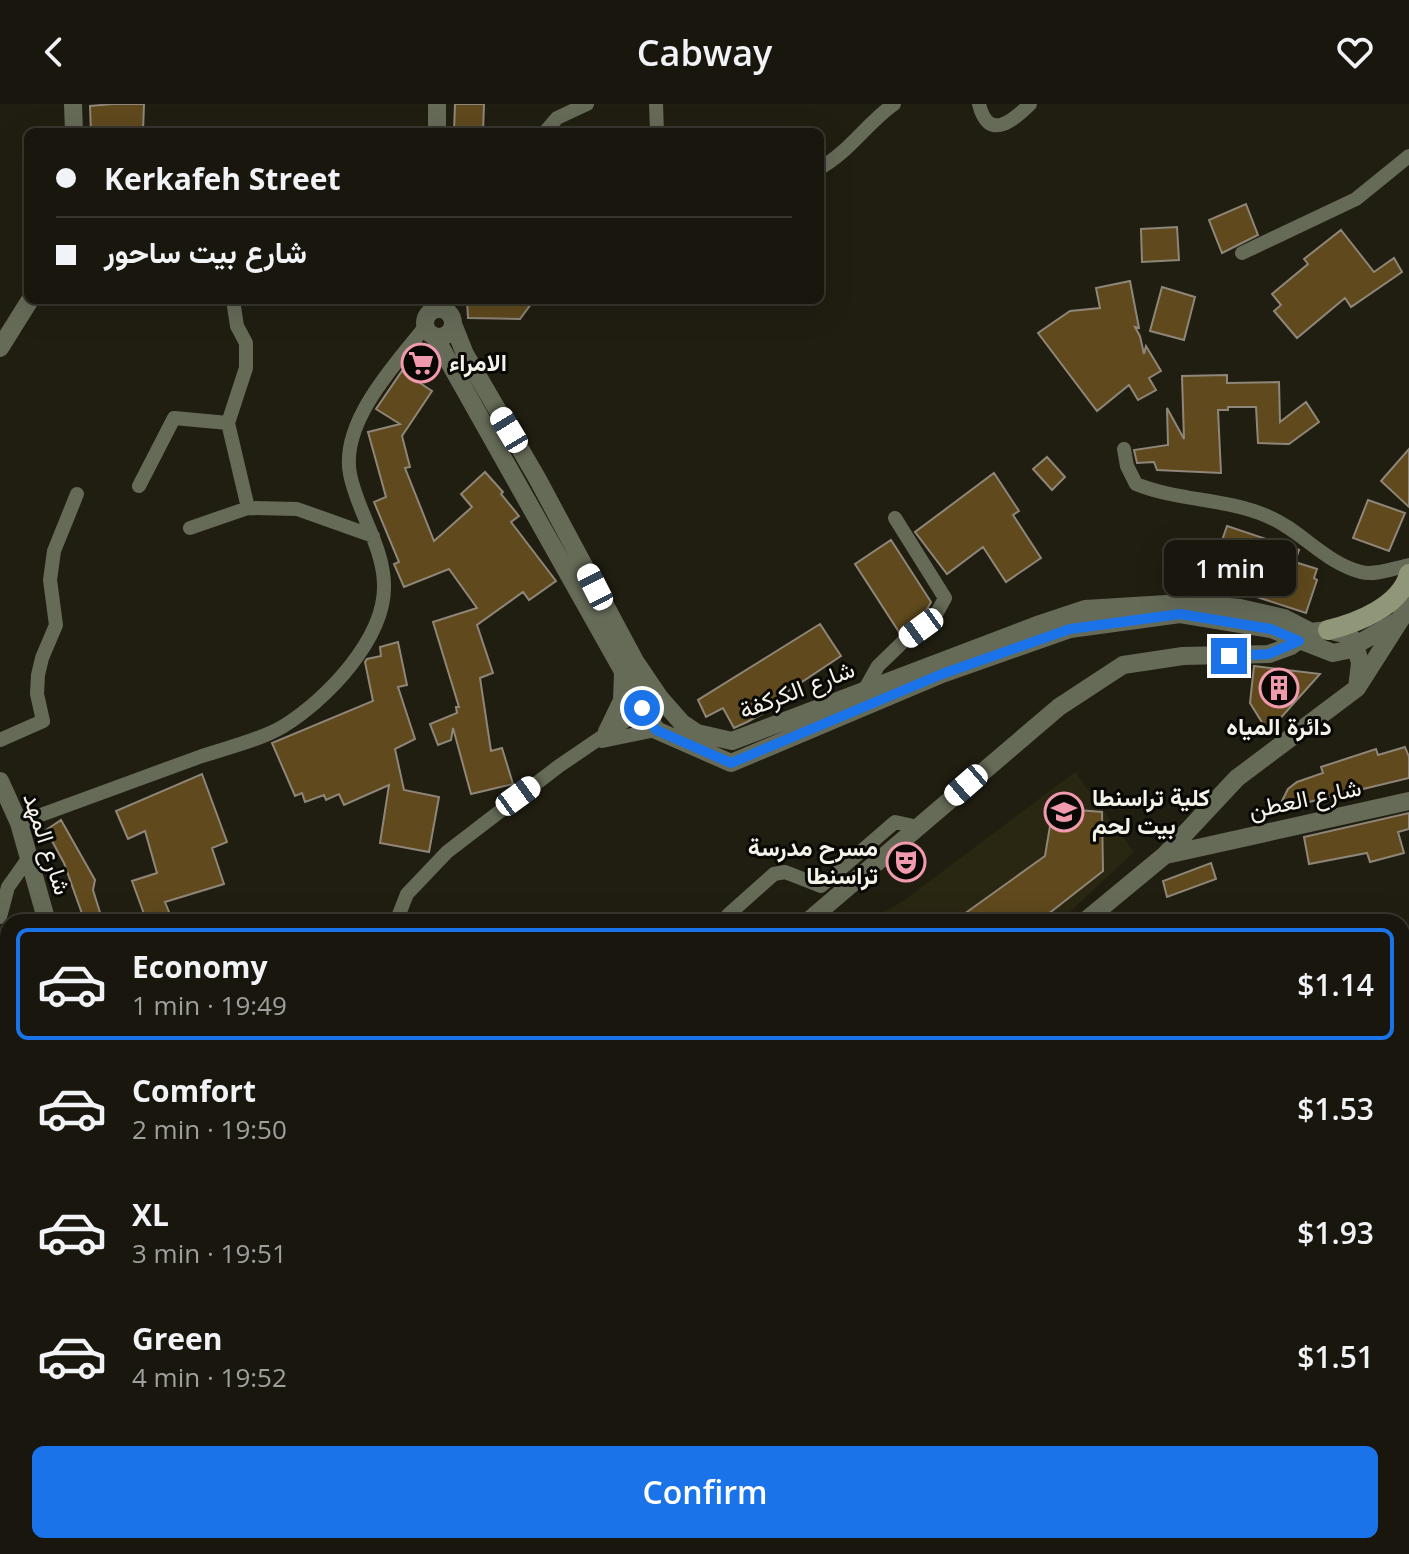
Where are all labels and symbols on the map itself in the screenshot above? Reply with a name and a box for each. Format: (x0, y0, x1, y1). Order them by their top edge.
supermarket icon: الامراء (400, 342, 442, 384)
place label: الامراء (449, 345, 507, 378)
car (486, 403, 532, 457)
callout: 1 min (1163, 540, 1295, 596)
car (573, 560, 617, 614)
car (895, 604, 947, 652)
route end (1211, 638, 1247, 674)
street label: شارع الكركفة (734, 651, 859, 727)
building icon: دائرة المياه (1258, 667, 1300, 709)
route start (624, 690, 660, 726)
place label: دائرة المياه (1226, 709, 1332, 742)
car (940, 760, 992, 810)
street label: شارع العطن (1245, 770, 1364, 827)
car (492, 772, 544, 820)
place label: كلية تراسنطا بيت لحم (1092, 780, 1210, 842)
street label: شارع المهد (15, 788, 80, 899)
school or university icon: كلية تراسنطا بيت لحم (1043, 791, 1085, 833)
place label: مسرح مدرسة تراسنطا (748, 830, 878, 891)
theatre icon: مسرح مدرسة تراسنطا (885, 841, 927, 883)

